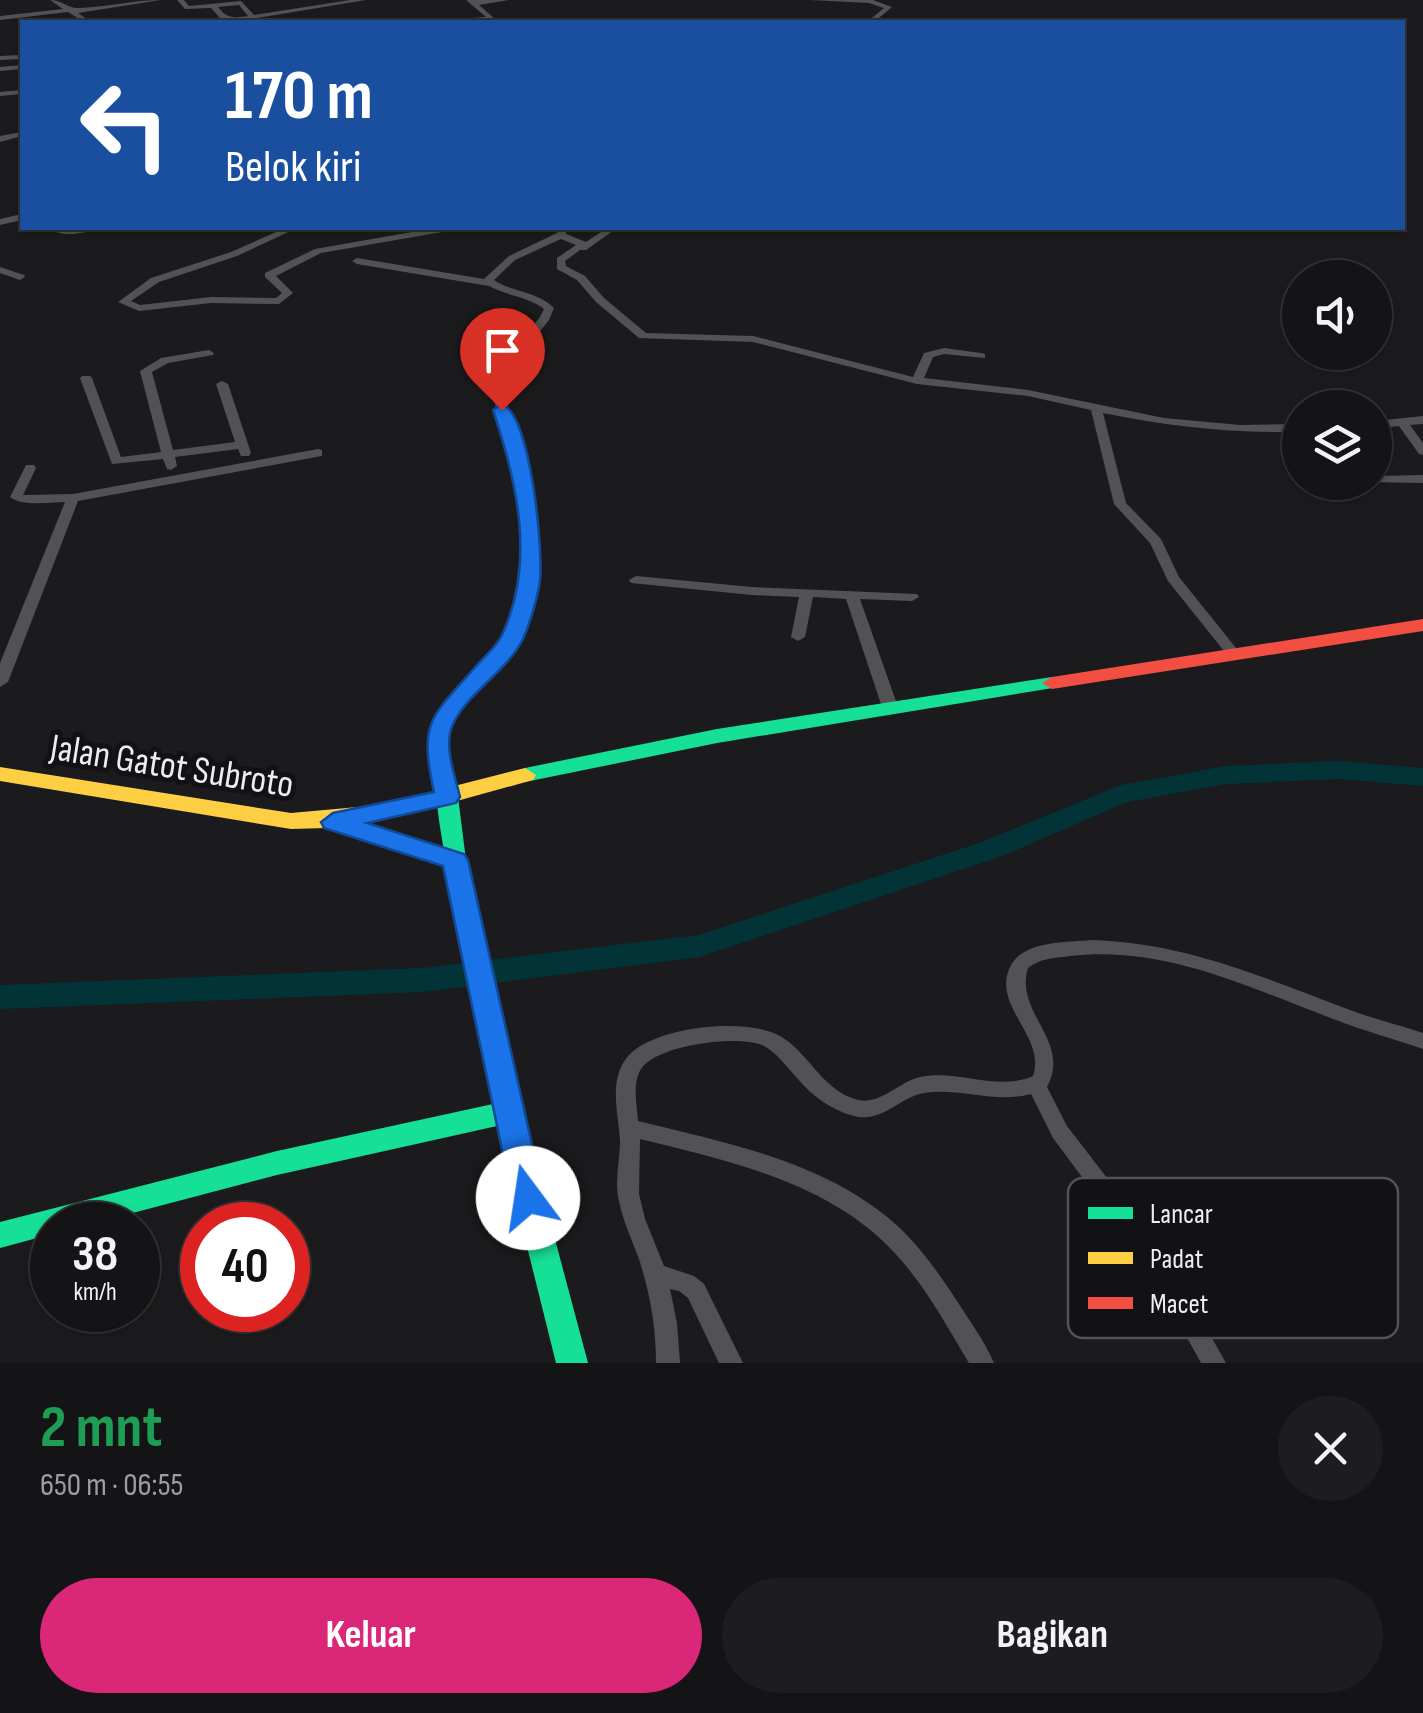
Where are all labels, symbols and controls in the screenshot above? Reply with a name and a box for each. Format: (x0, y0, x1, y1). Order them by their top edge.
text: 170 m (225, 55, 373, 139)
icon: left (60, 60, 190, 190)
text: Belok kiri (225, 140, 361, 195)
map controls (1282, 260, 1392, 500)
button: sound (1282, 260, 1392, 370)
pin (460, 308, 545, 411)
icon: arrive (475, 323, 530, 378)
button: layers (1282, 390, 1392, 500)
street label: Jalan Gatot Subroto (46, 725, 297, 808)
position arrow (476, 1146, 580, 1250)
legend (1068, 1178, 1398, 1338)
text: Lancar (1150, 1198, 1213, 1231)
speed limit sign: 40 (180, 1202, 310, 1332)
text: 38 (72, 1225, 118, 1285)
text: Padat (1150, 1243, 1203, 1276)
text: km/h (73, 1277, 117, 1308)
text: Macet (1150, 1288, 1208, 1321)
text: 2 mnt (40, 1392, 162, 1464)
button: close (1278, 1396, 1383, 1501)
text: 650 m · 06:55 (40, 1466, 183, 1505)
button: Keluar (40, 1578, 702, 1693)
button: Bagikan (722, 1578, 1383, 1693)

